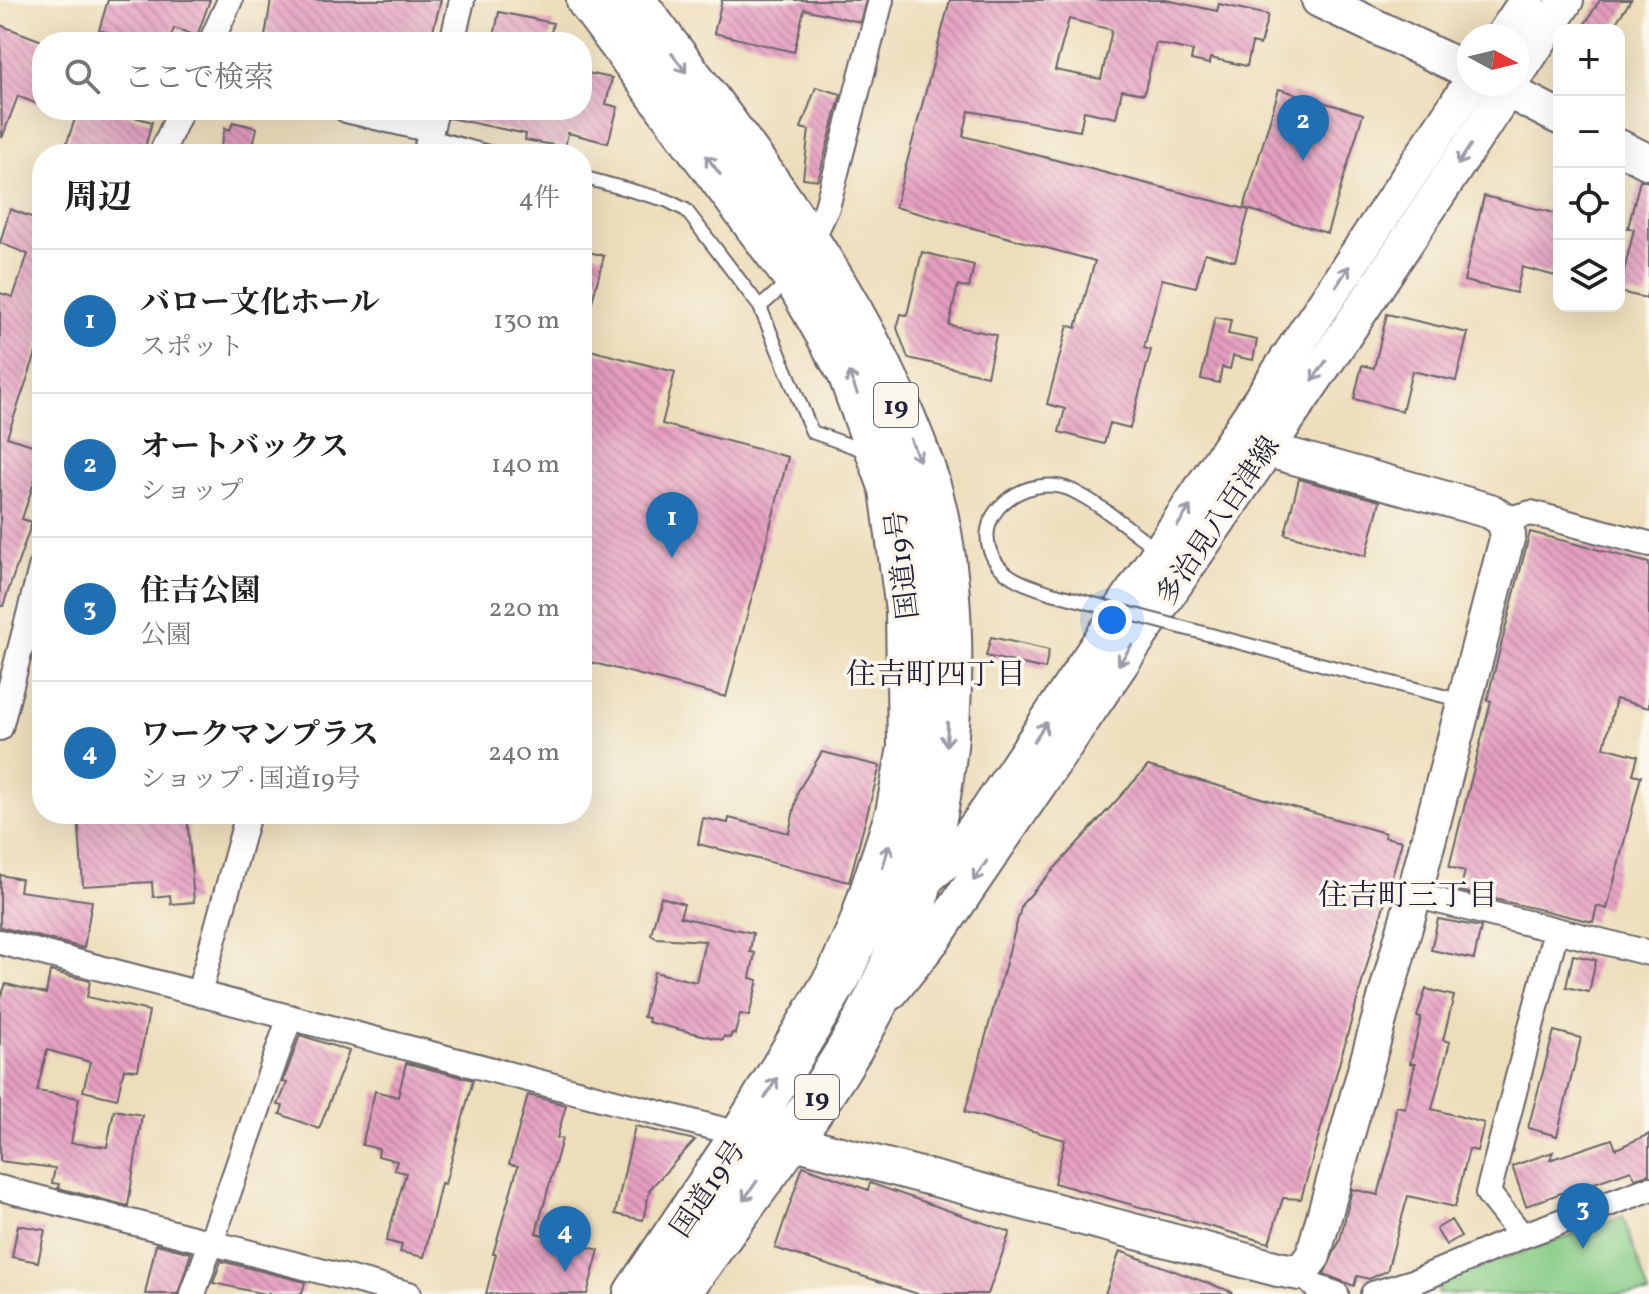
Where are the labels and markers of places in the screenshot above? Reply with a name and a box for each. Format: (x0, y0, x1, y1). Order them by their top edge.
pin: 2 (1277, 95, 1329, 161)
pin: 1 (646, 492, 698, 558)
pin: 3 (1557, 1183, 1609, 1249)
pin: 4 (539, 1206, 591, 1272)

